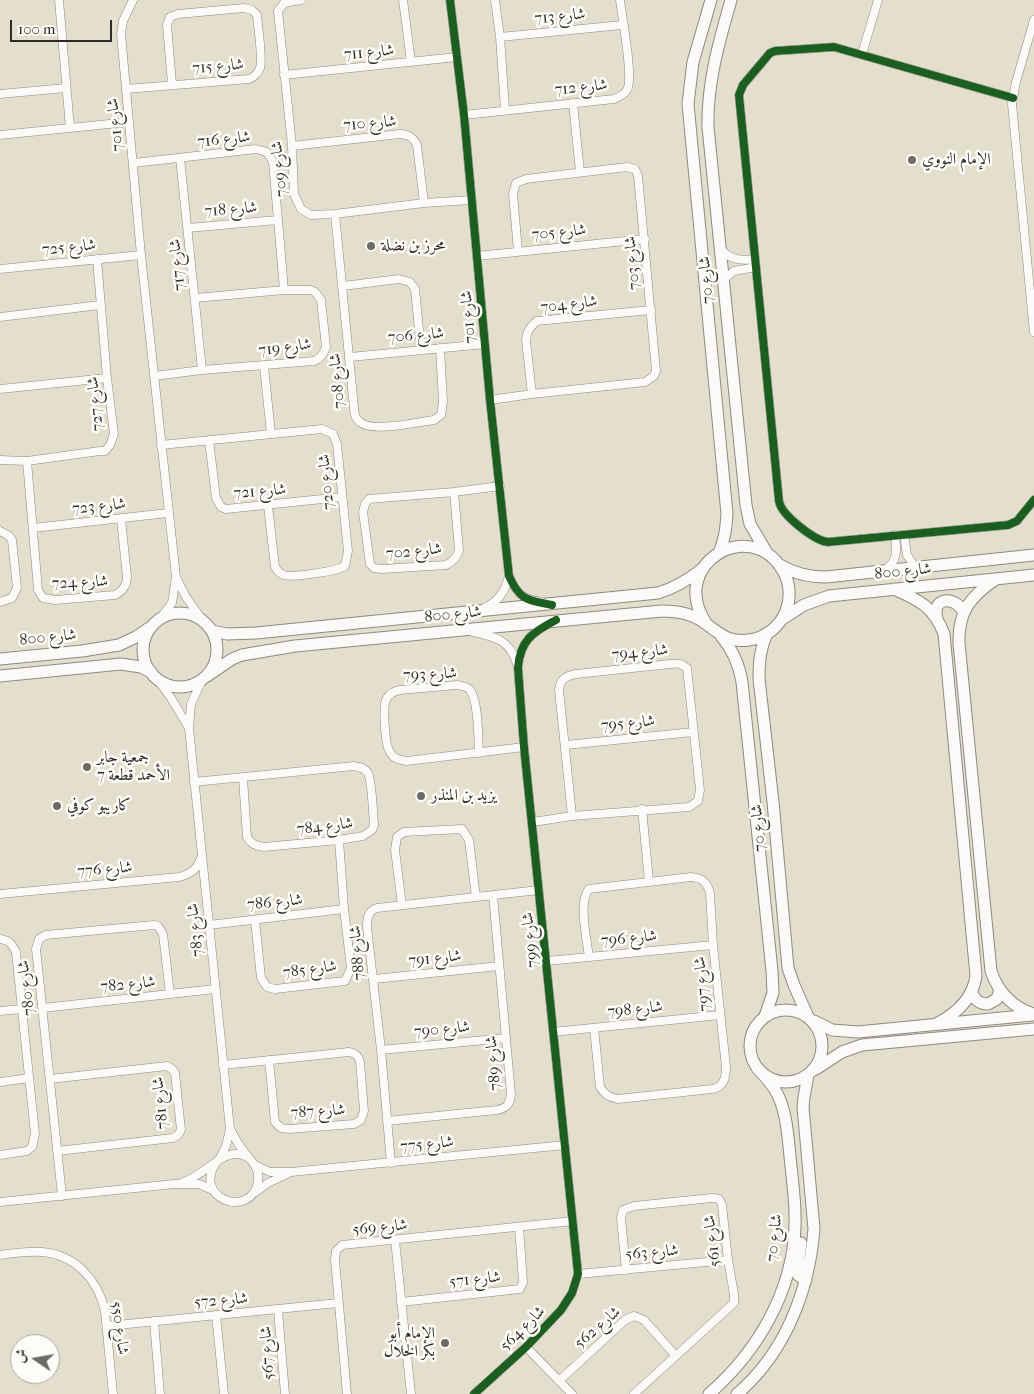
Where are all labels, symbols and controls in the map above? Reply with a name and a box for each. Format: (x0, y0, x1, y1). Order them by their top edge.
street label: شارع 713 (534, 5, 586, 29)
scale bar (12, 10, 115, 42)
text: 100 m (18, 20, 56, 38)
street label: شارع 711 (343, 41, 395, 65)
street label: شارع 715 (192, 55, 244, 79)
street label: شارع 712 (554, 76, 608, 100)
street label: شارع 701 (104, 97, 128, 153)
street label: شارع 710 (343, 112, 397, 136)
street label: شارع 716 (197, 128, 251, 152)
street label: شارع 709 (268, 140, 292, 198)
place label: الإمام النووي (922, 150, 991, 170)
marker: الإمام النووي (906, 154, 918, 166)
street label: شارع 718 (204, 198, 258, 222)
street label: شارع 705 (531, 221, 587, 245)
street label: شارع 703 (621, 235, 645, 291)
street label: شارع 725 (41, 236, 97, 260)
place label: محرز بن نضلة (381, 236, 445, 256)
street label: شارع 717 (166, 238, 190, 292)
marker: محرز بن نضلة (365, 240, 377, 252)
street label: شارع 70 (695, 255, 719, 305)
street label: شارع 701 (457, 290, 481, 344)
street label: شارع 704 (540, 292, 598, 318)
street label: شارع 706 (387, 324, 445, 348)
street label: شارع 719 (257, 335, 313, 361)
street label: شارع 708 (326, 352, 350, 410)
street label: شارع 727 (84, 376, 108, 432)
street label: شارع 720 (315, 453, 339, 511)
street label: شارع 721 (233, 480, 287, 504)
street label: شارع 723 (71, 495, 127, 519)
street label: شارع 702 (385, 540, 443, 564)
street label: شارع 800 (874, 559, 932, 585)
street label: شارع 724 (51, 572, 109, 594)
street label: شارع 800 (424, 602, 482, 628)
street label: شارع 800 (19, 625, 77, 651)
street label: شارع 794 (611, 640, 669, 666)
street label: شارع 793 (403, 664, 457, 686)
street label: شارع 795 (600, 712, 656, 736)
place label: جمعية جابر الأحمد قطعة 7 (97, 748, 170, 786)
marker: جمعية جابر الأحمد قطعة 7 (81, 761, 93, 773)
place label: يزيد بن المنذر (431, 786, 496, 806)
marker: يزيد بن المنذر (415, 790, 427, 802)
place label: كاريبو كوفي (67, 796, 131, 816)
marker: كاريبو كوفي (51, 800, 63, 812)
street label: شارع 70 (747, 803, 771, 853)
street label: شارع 784 (296, 814, 354, 840)
street label: شارع 776 (77, 858, 133, 882)
street label: شارع 786 (246, 891, 304, 915)
street label: شارع 783 (184, 902, 208, 958)
street label: شارع 799 (519, 911, 543, 969)
street label: شارع 788 (346, 925, 370, 981)
street label: شارع 796 (600, 927, 658, 951)
street label: شارع 791 (408, 947, 462, 971)
street label: شارع 797 (691, 956, 715, 1012)
street label: شارع 785 (282, 957, 338, 983)
street label: شارع 780 (14, 959, 40, 1017)
street label: شارع 782 (100, 973, 156, 997)
street label: شارع 798 (606, 998, 664, 1022)
street label: شارع 790 (413, 1018, 471, 1042)
street label: شارع 789 (482, 1035, 506, 1091)
street label: شارع 781 (149, 1076, 173, 1130)
street label: شارع 787 (290, 1101, 346, 1123)
street label: شارع 775 (399, 1133, 455, 1157)
street label: شارع 70 (763, 1213, 787, 1263)
street label: شارع 561 (700, 1214, 726, 1268)
street label: شارع 569 (352, 1216, 408, 1240)
street label: شارع 563 (625, 1241, 679, 1265)
street label: شارع 571 (448, 1268, 502, 1292)
street label: شارع 572 (193, 1289, 249, 1313)
street label: شارع 550 (106, 1300, 132, 1356)
street label: شارع 564 (496, 1302, 550, 1356)
street label: شارع 562 (571, 1303, 625, 1353)
place label: الإمام أبو بكر الخلال (384, 1324, 435, 1362)
street label: شارع 567 (257, 1325, 279, 1381)
north arrow (10, 1334, 60, 1384)
marker: الإمام أبو بكر الخلال (439, 1337, 451, 1349)
text: ش (11, 1347, 31, 1365)

